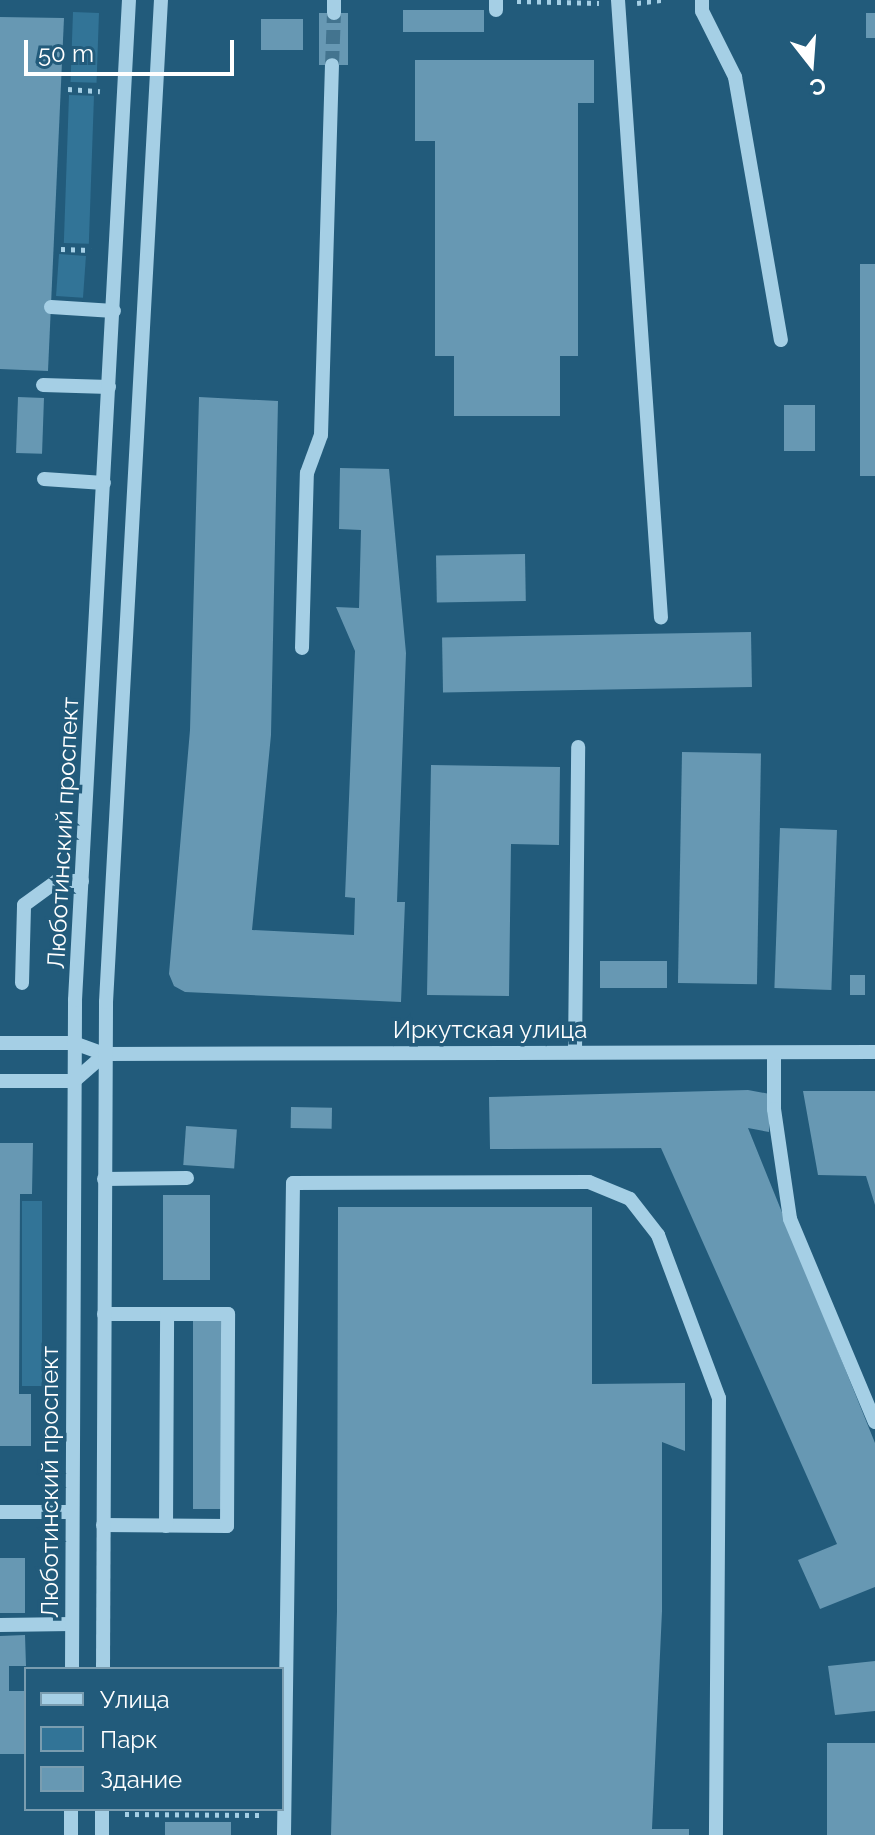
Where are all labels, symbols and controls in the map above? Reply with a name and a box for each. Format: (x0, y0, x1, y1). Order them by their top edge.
scale bar (28, 24, 238, 74)
north arrow (771, 24, 851, 104)
text: 50 m (38, 39, 94, 68)
text: С (807, 72, 829, 102)
street label: Люботинский проспект (41, 696, 85, 970)
street label: Иркутская улица (392, 1016, 588, 1044)
street label: Люботинский проспект (36, 1346, 64, 1618)
legend (24, 1667, 284, 1811)
text: Улица (100, 1685, 170, 1714)
text: Парк (100, 1725, 158, 1754)
text: Здание (100, 1765, 182, 1794)

